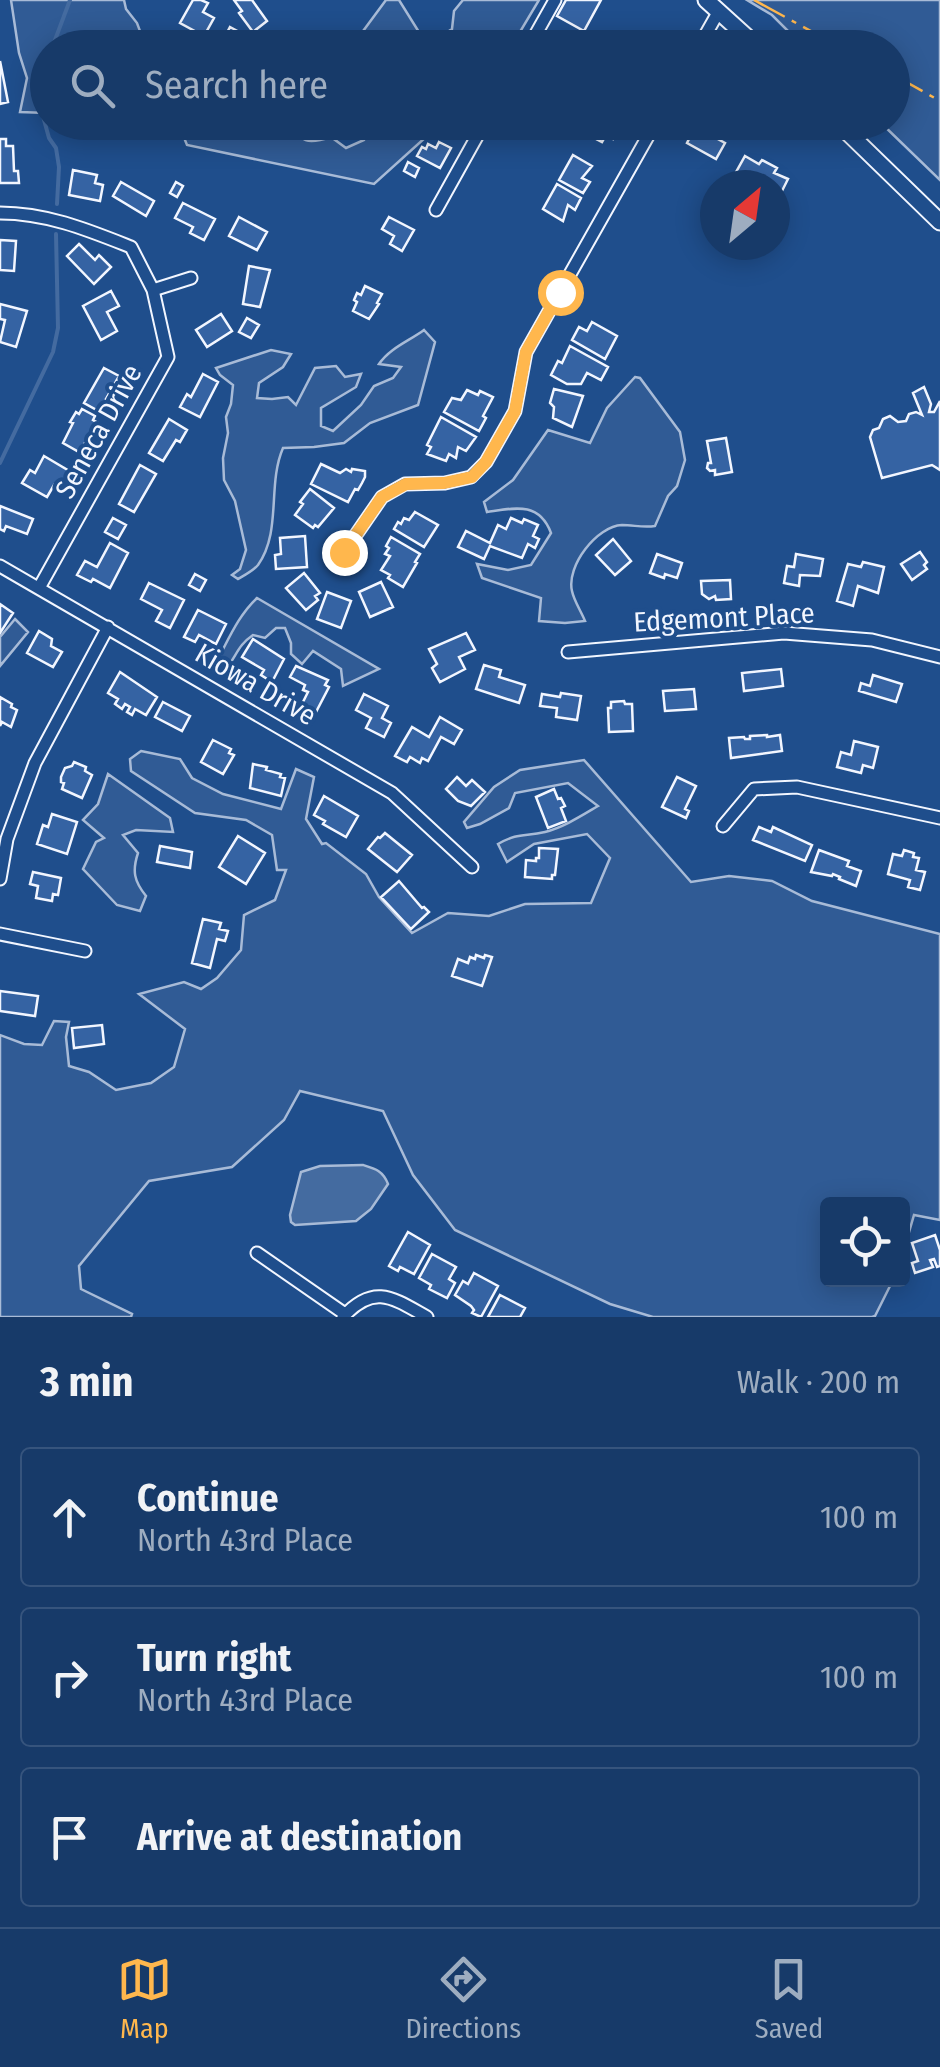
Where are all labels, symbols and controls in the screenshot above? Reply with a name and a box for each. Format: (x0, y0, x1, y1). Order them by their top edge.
search box (30, 30, 910, 140)
icon: search (65, 58, 120, 113)
text: Search here (145, 62, 328, 108)
north arrow (700, 170, 790, 260)
route start (538, 270, 584, 316)
street label: Seneca Drive (48, 359, 149, 504)
route end (322, 530, 368, 576)
street label: Edgemont Place (633, 596, 816, 639)
street label: Kiowa Drive (189, 637, 322, 732)
map controls (820, 1197, 910, 1287)
button: locate (820, 1197, 910, 1287)
text: 3 min (40, 1357, 134, 1407)
text: Walk · 200 m (737, 1363, 900, 1401)
text: Continue (137, 1475, 278, 1521)
icon: ahead (42, 1490, 97, 1545)
text: 100 m (820, 1498, 898, 1536)
text: North 43rd Place (137, 1521, 353, 1559)
text: Turn right (137, 1635, 291, 1681)
icon: right (42, 1650, 97, 1705)
text: 100 m (820, 1658, 898, 1696)
text: North 43rd Place (137, 1681, 353, 1719)
icon: arrive (42, 1810, 97, 1865)
text: Arrive at destination (137, 1814, 462, 1860)
tab: Map (117, 1952, 172, 2045)
tab: Directions (405, 1952, 521, 2045)
tab: Saved (755, 1952, 823, 2045)

